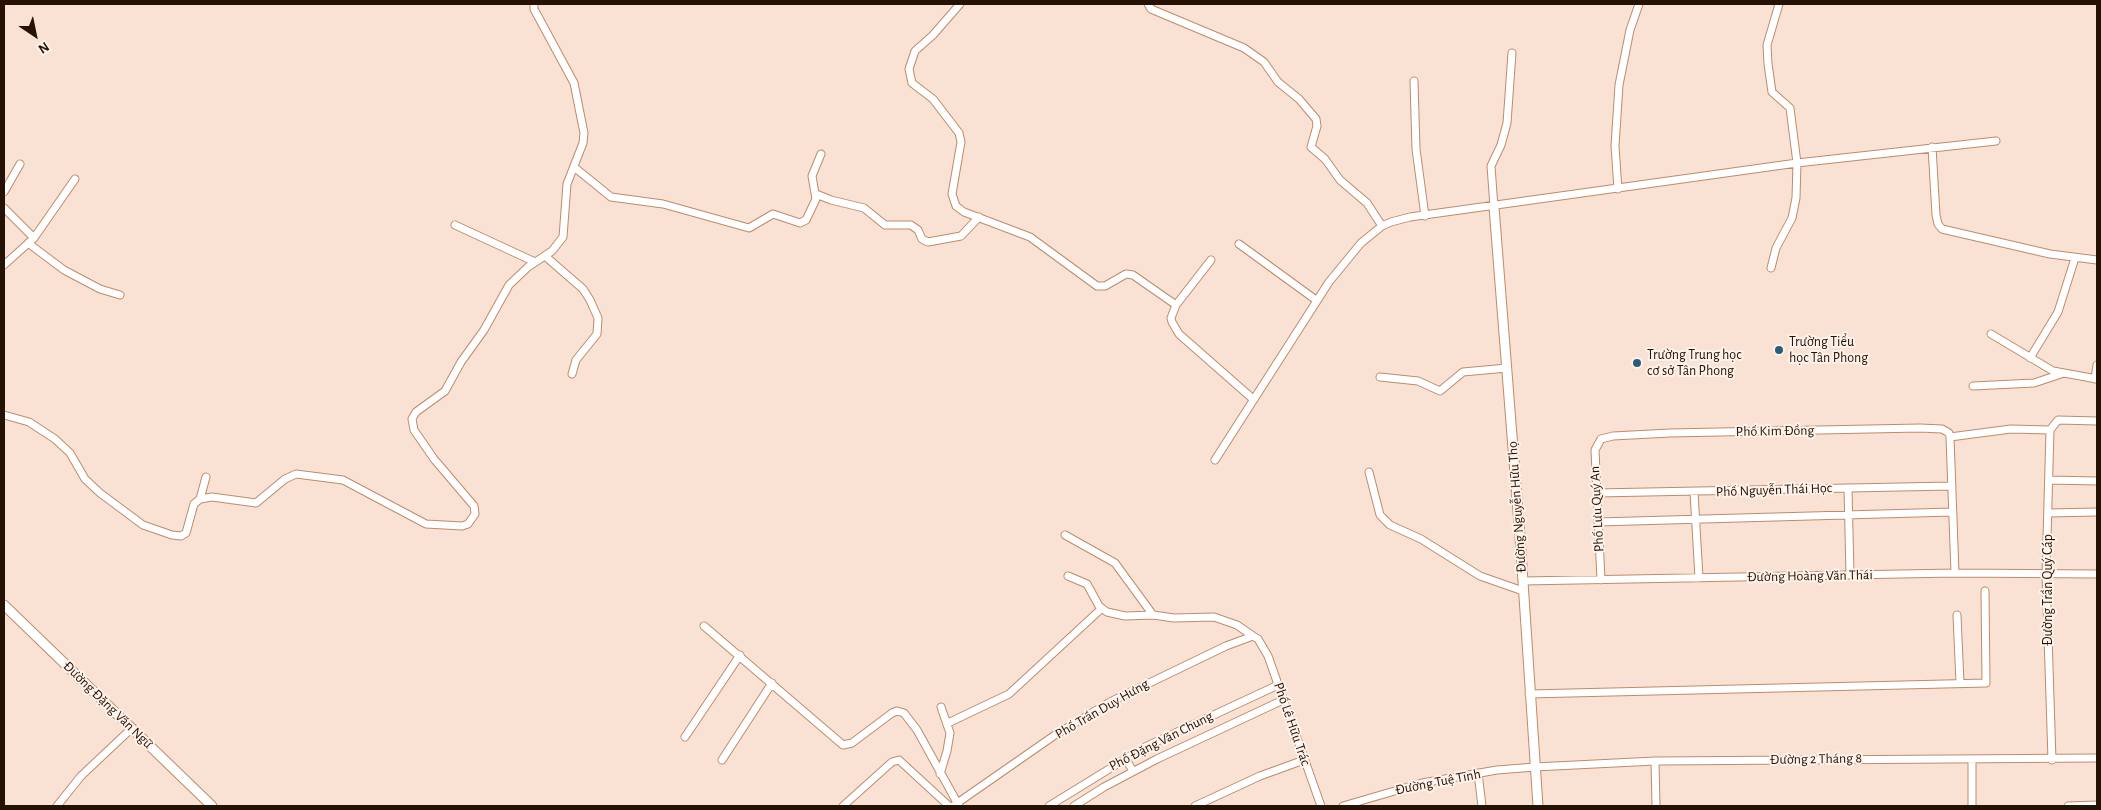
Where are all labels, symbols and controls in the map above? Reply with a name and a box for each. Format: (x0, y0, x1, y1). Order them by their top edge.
north arrow (10, 10, 60, 60)
text: N (35, 39, 51, 56)
place label: Trường Tiểu học Tân Phong (1789, 334, 1868, 367)
marker: Trường Tiểu học Tân Phong (1773, 344, 1785, 356)
place label: Trường Trung học cơ sở Tân Phong (1647, 347, 1742, 380)
marker: Trường Trung học cơ sở Tân Phong (1631, 357, 1643, 369)
street label: Phố Kim Đồng (1736, 422, 1814, 440)
street label: Đường Nguyễn Hữu Thọ (1504, 441, 1530, 573)
street label: Phố Lưu Quý An (1586, 466, 1608, 552)
street label: Phố Nguyễn Thái Học (1716, 480, 1832, 500)
street label: Đường Trần Quý Cáp (2040, 534, 2056, 646)
street label: Đường Hoàng Văn Thái (1747, 567, 1873, 585)
street label: Đường Đặng Văn Ngữ (59, 658, 157, 752)
street label: Phố Trần Duy Hưng (1052, 675, 1152, 743)
street label: Phố Lê Hữu Trác (1270, 680, 1314, 768)
street label: Phố Đặng Văn Chung (1106, 708, 1216, 774)
street label: Đường 2 Tháng 8 (1770, 750, 1862, 768)
street label: Đường Tuệ Tĩnh (1394, 765, 1482, 799)

